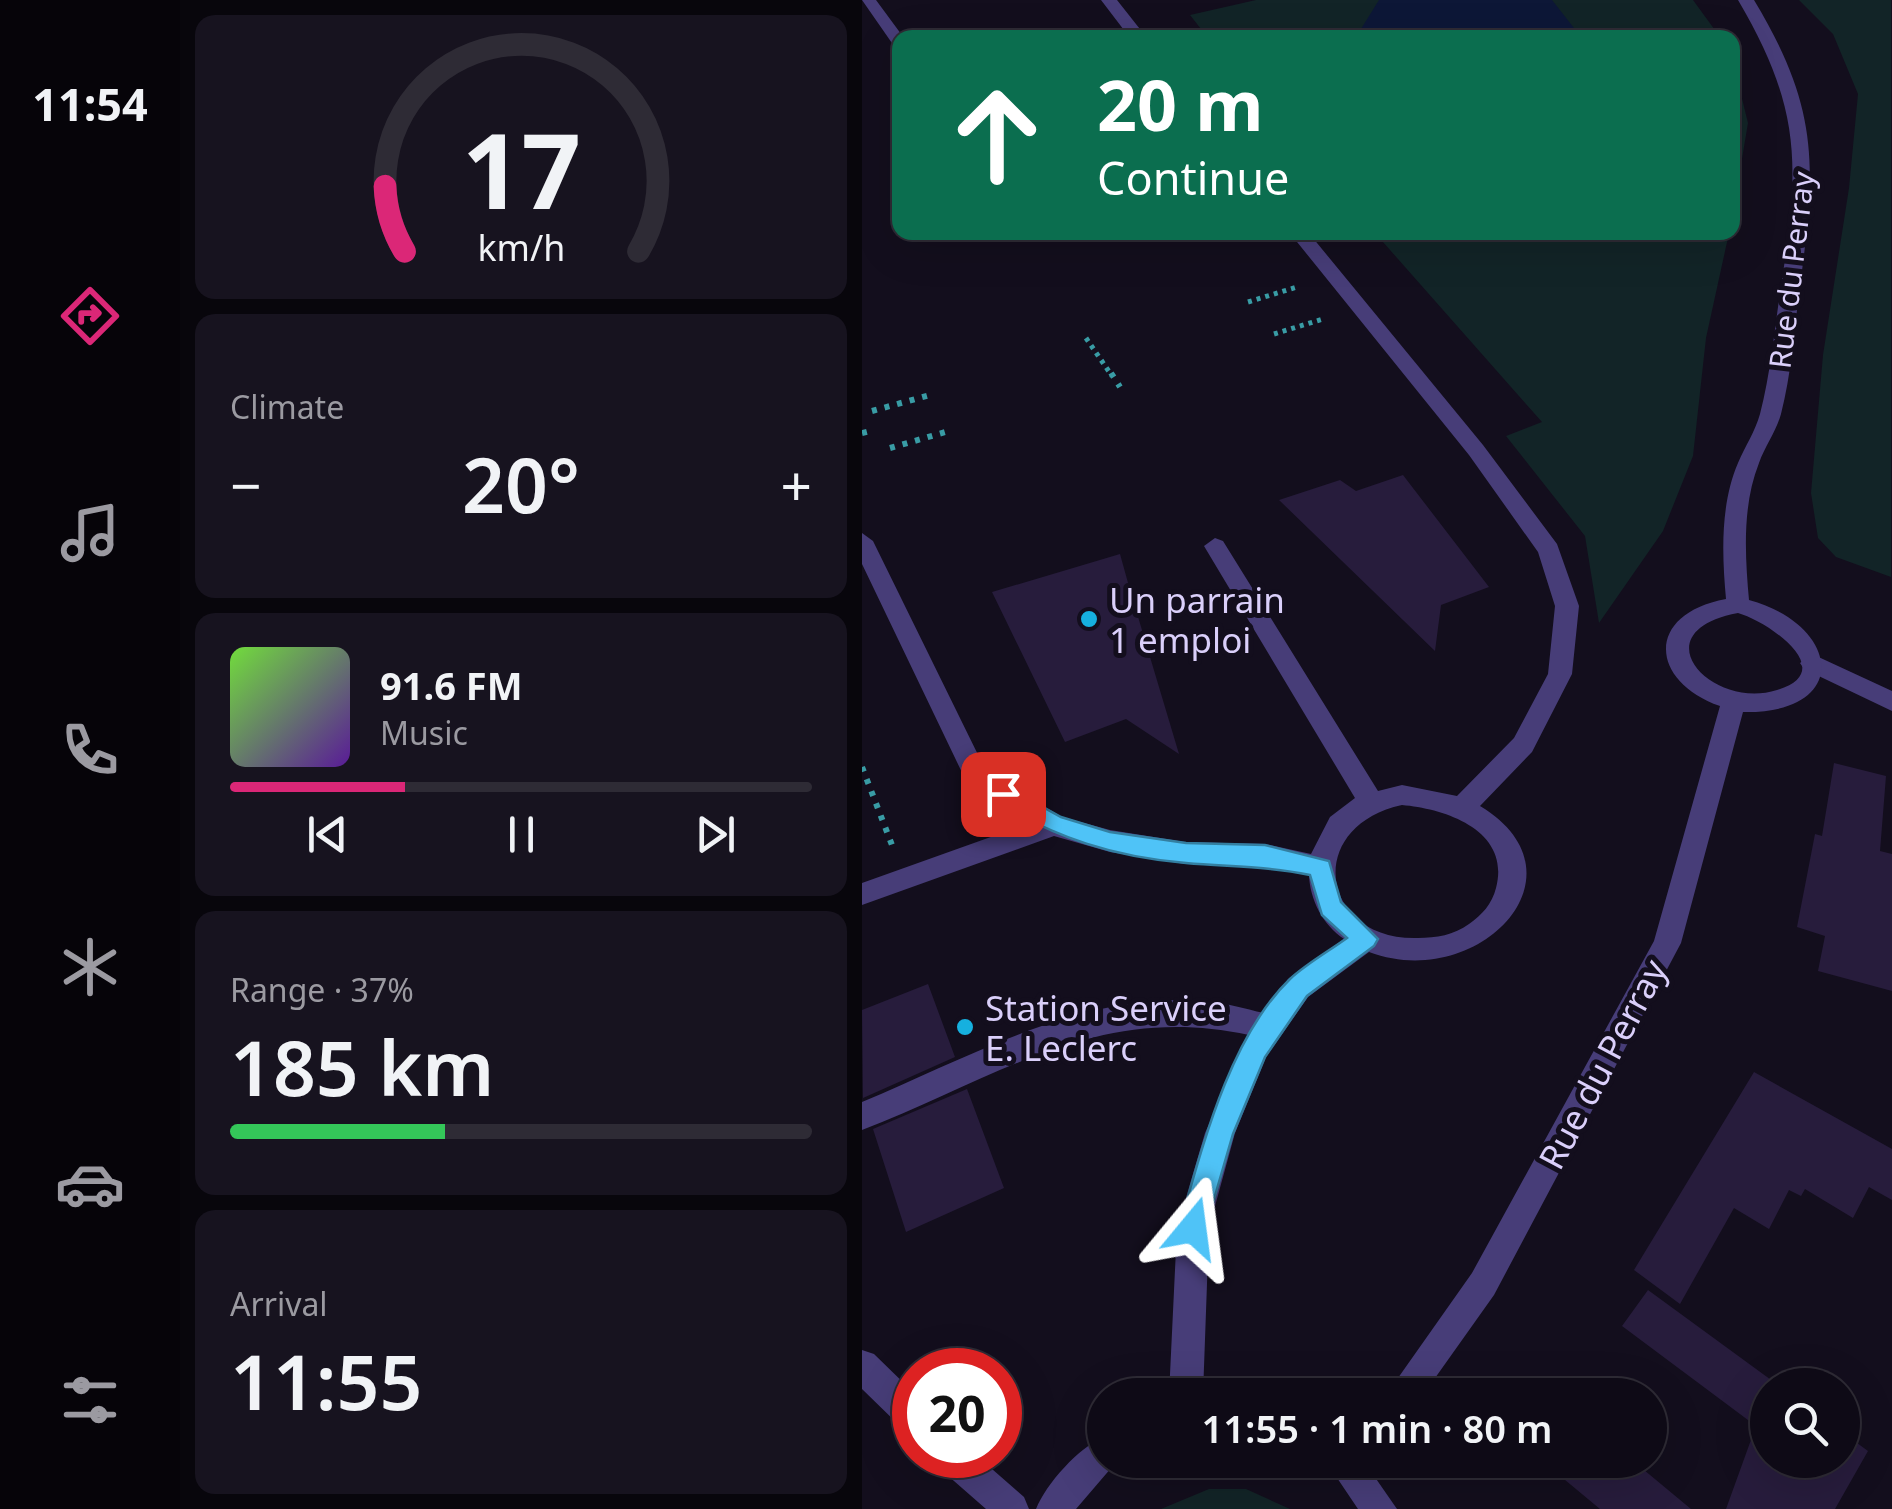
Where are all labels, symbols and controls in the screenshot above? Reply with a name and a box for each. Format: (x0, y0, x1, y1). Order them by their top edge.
text: 20 m (1097, 56, 1264, 152)
icon: ahead (932, 70, 1062, 200)
text: 11:54 (32, 73, 148, 134)
text: 17 (462, 98, 580, 239)
text: Continue (1097, 147, 1289, 208)
street label: Rue du Perray (1759, 169, 1824, 371)
text: km/h (477, 223, 565, 271)
icon: directions (55, 281, 125, 351)
text: Climate (230, 385, 344, 428)
text: 20° (462, 433, 580, 535)
text: − (230, 447, 261, 522)
text: + (781, 447, 812, 522)
icon: music (55, 498, 125, 568)
place label: Un parrain 1 emploi (1109, 576, 1285, 663)
marker: Un parrain 1 emploi (1078, 608, 1100, 630)
text: 91.6 FM (380, 659, 522, 711)
text: Music (380, 711, 468, 754)
icon: phone (55, 715, 125, 785)
pin (961, 752, 1046, 837)
icon: arrive (976, 767, 1031, 822)
icon: previous (300, 807, 355, 862)
icon: pause (494, 807, 549, 862)
icon: next (688, 807, 743, 862)
icon: climate (55, 932, 125, 1002)
street label: Rue du Perray (1527, 951, 1677, 1177)
text: Range · 37% (230, 968, 414, 1011)
place label: Station Service E. Leclerc (985, 984, 1227, 1071)
text: 185 km (230, 1016, 494, 1118)
marker: Station Service E. Leclerc (954, 1016, 976, 1038)
icon: car (55, 1149, 125, 1219)
position arrow (1141, 1176, 1245, 1280)
text: Arrival (230, 1282, 328, 1325)
text: 11:55 (230, 1330, 422, 1432)
speed limit sign: 20 (892, 1348, 1022, 1478)
icon: filters (55, 1365, 125, 1435)
map controls (1750, 1368, 1860, 1478)
button: search (1750, 1368, 1860, 1478)
text: 11:55 · 1 min · 80 m (1202, 1402, 1552, 1454)

